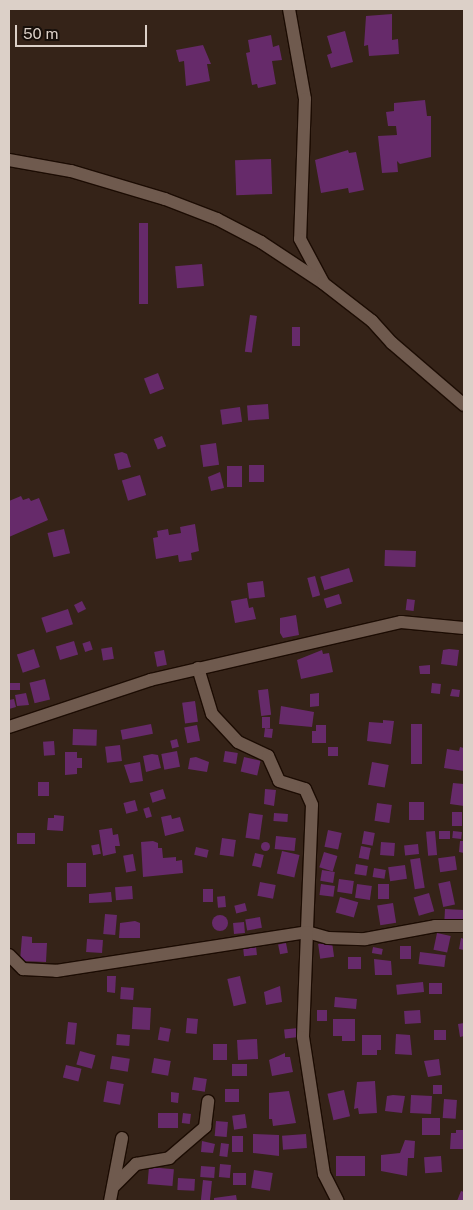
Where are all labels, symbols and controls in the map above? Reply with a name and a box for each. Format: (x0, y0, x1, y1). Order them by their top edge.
scale bar (18, 15, 150, 47)
text: 50 m (23, 25, 58, 42)

